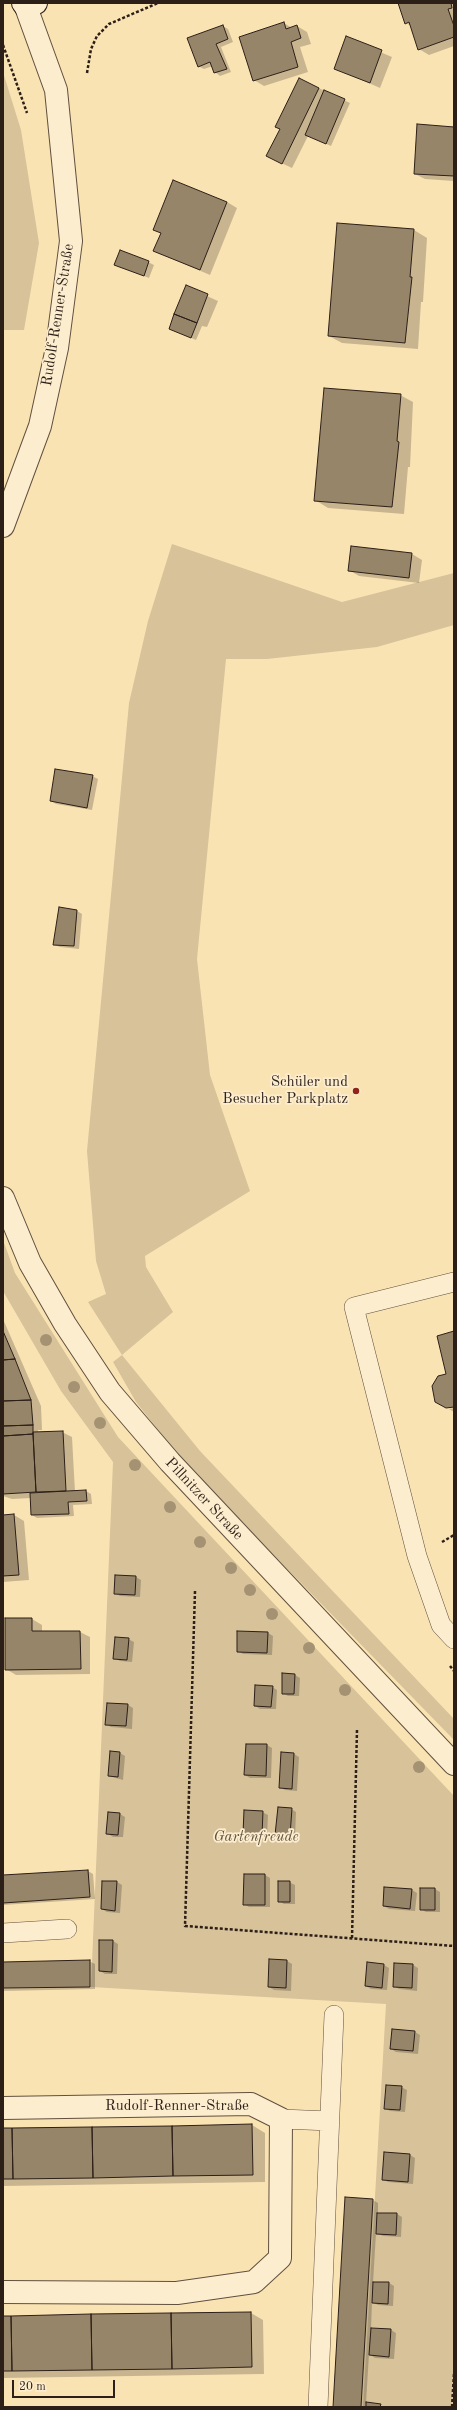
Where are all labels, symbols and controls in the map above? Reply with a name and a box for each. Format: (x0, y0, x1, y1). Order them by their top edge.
street label: Rudolf-Renner-Straße (38, 243, 78, 387)
place label: Schüler und Besucher Parkplatz (222, 1073, 348, 1108)
marker: Schüler und Besucher Parkplatz (351, 1086, 361, 1096)
street label: Pillnitzer Straße (161, 1454, 247, 1544)
park label: Gartenfreude (213, 1828, 299, 1846)
street label: Rudolf-Renner-Straße (105, 2097, 249, 2115)
scale bar (14, 2372, 117, 2398)
text: 20 m (19, 2381, 46, 2393)

